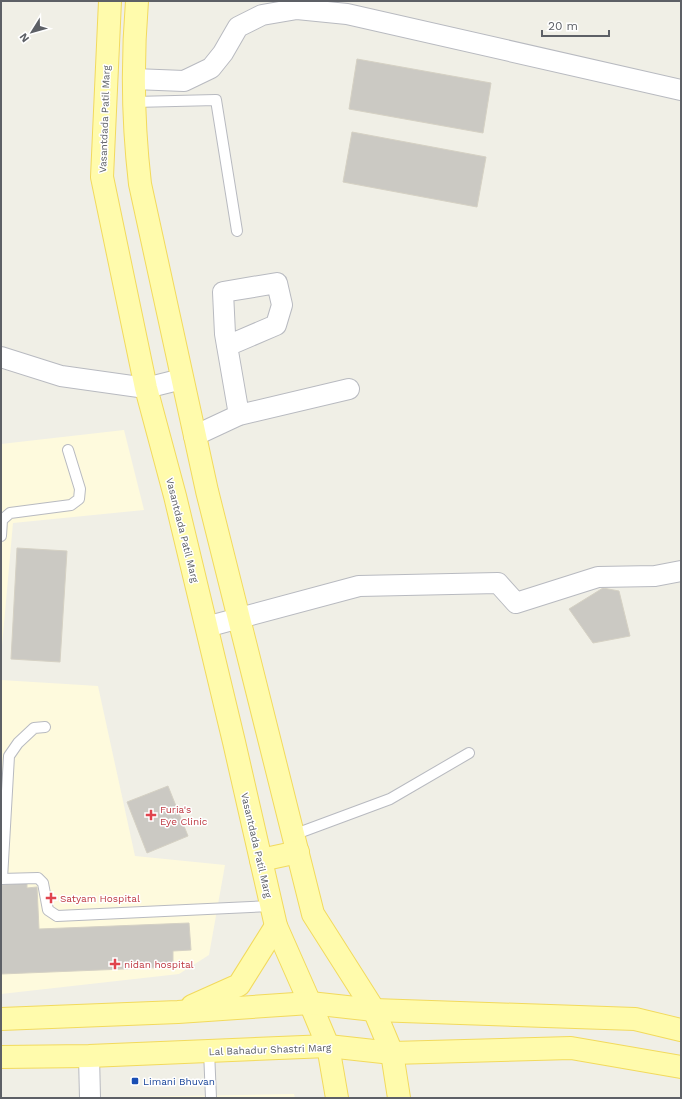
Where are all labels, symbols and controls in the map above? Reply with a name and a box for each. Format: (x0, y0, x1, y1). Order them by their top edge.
north arrow (12, 12, 52, 52)
scale bar (542, 12, 609, 38)
text: 20 m (548, 19, 578, 33)
text: N (17, 31, 32, 45)
street label: Vasantdada Patil Marg (97, 64, 112, 173)
street label: Vasantdada Patil Marg (164, 477, 201, 584)
street label: Vasantdada Patil Marg (239, 791, 274, 899)
place label: Furia's Eye Clinic (160, 804, 208, 827)
marker: Furia's Eye Clinic (145, 809, 157, 821)
marker: Satyam Hospital (45, 892, 57, 904)
place label: Satyam Hospital (60, 893, 140, 904)
marker: nidan hospital (109, 958, 121, 970)
place label: nidan hospital (124, 959, 194, 970)
street label: Lal Bahadur Shastri Marg (209, 1042, 332, 1057)
marker: Limani Bhuvan (130, 1076, 140, 1086)
place label: Limani Bhuvan (143, 1076, 215, 1087)

